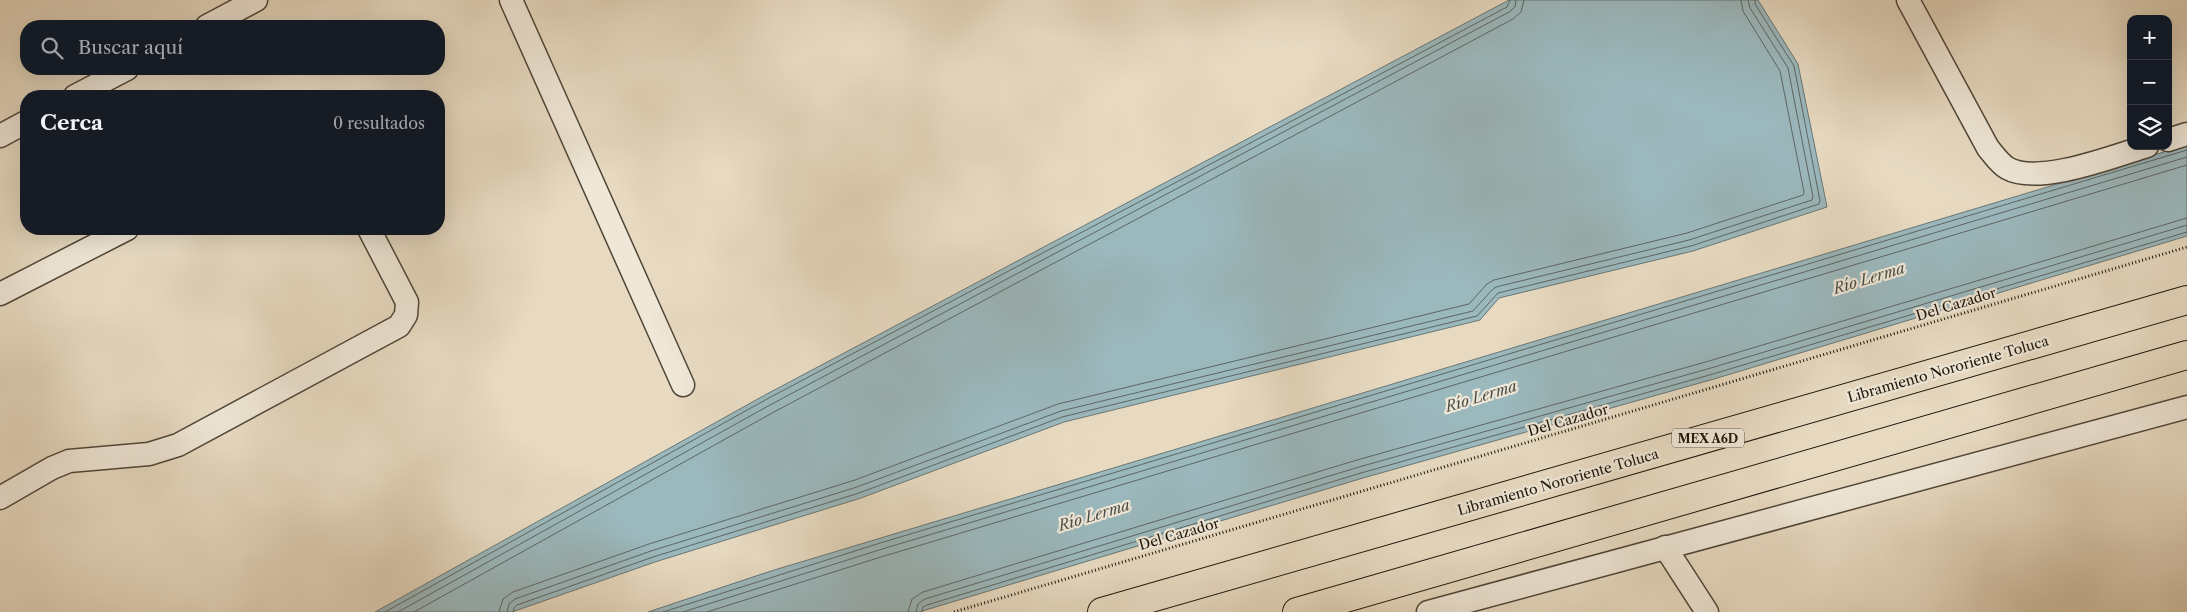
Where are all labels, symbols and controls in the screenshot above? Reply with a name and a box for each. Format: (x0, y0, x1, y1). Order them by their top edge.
map controls (2127, 15, 2172, 150)
button: + (2127, 15, 2172, 60)
search box (20, 20, 445, 75)
icon: search (38, 34, 66, 62)
text: Buscar aquí (78, 36, 183, 59)
button: − (2127, 60, 2172, 105)
button: layers (2127, 105, 2172, 150)
text: Cerca (40, 110, 103, 135)
text: 0 resultados (333, 113, 425, 133)
water label: Río Lerma (1830, 258, 1907, 298)
street label: Del Cazador (1914, 283, 1998, 325)
street label: Libramiento Nororiente Toluca (1845, 331, 2051, 406)
water label: Río Lerma (1442, 376, 1519, 416)
street label: Del Cazador (1526, 400, 1610, 440)
road number: MEX A6D (1672, 428, 1744, 448)
street label: Libramiento Nororiente Toluca (1455, 444, 1661, 519)
water label: Río Lerma (1055, 495, 1132, 535)
street label: Del Cazador (1137, 514, 1221, 554)

